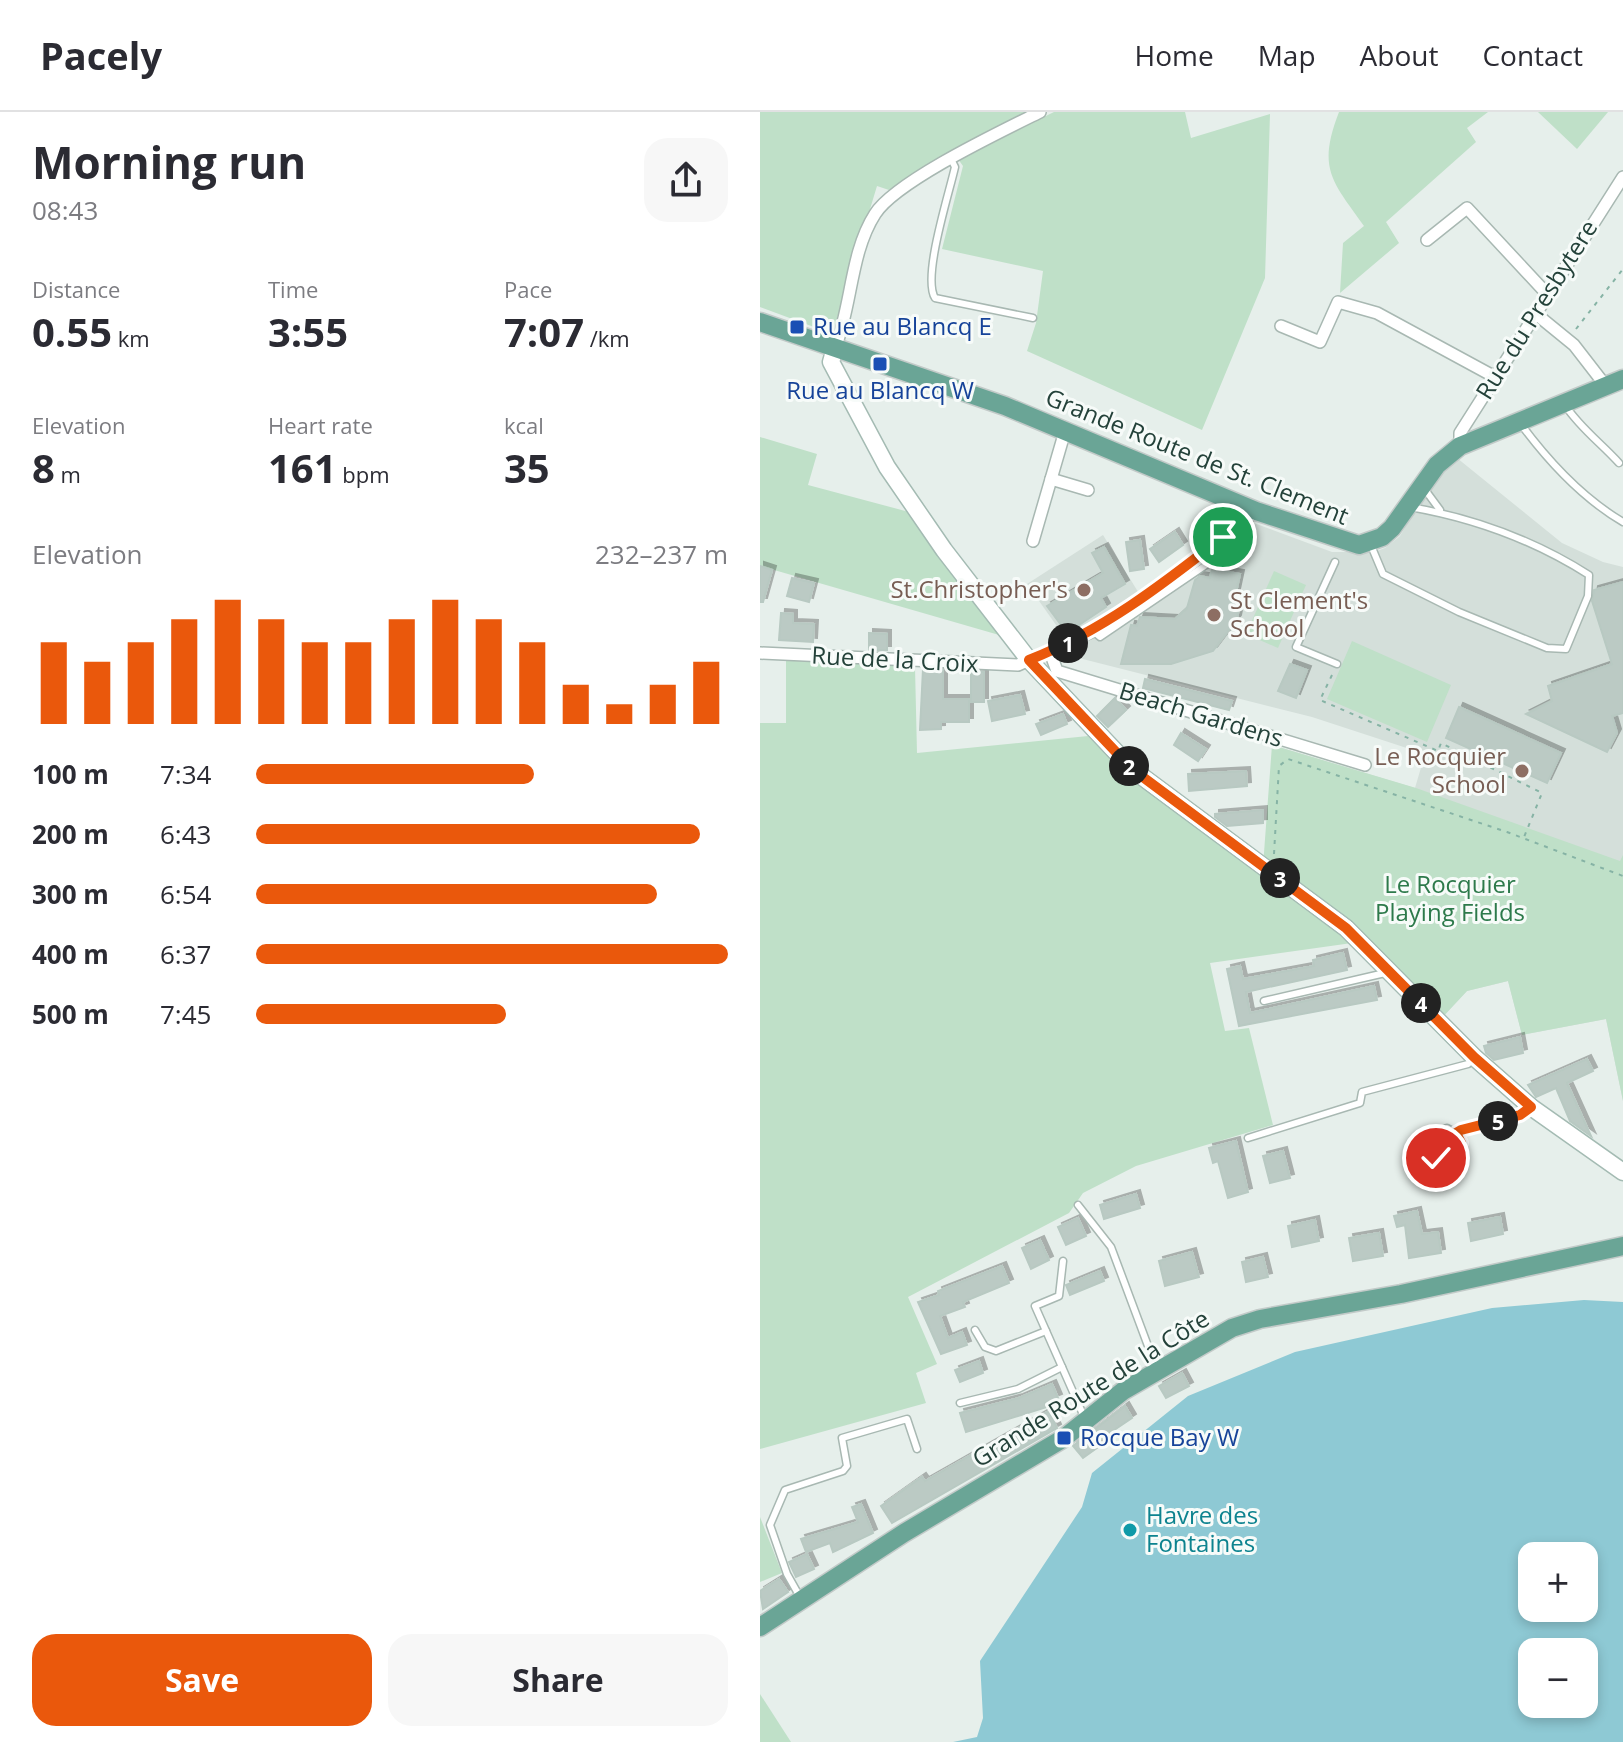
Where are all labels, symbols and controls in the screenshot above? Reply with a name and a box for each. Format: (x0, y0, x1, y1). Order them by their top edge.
text: Pacely (40, 29, 162, 81)
text: Home (1135, 36, 1214, 74)
text: Map (1258, 36, 1316, 74)
text: About (1360, 36, 1438, 74)
text: Contact (1482, 36, 1583, 74)
text: Morning run (32, 132, 306, 192)
button: share (644, 138, 728, 222)
text: 08:43 (32, 192, 98, 228)
street label: Rue du Presbytere (1467, 213, 1604, 405)
text: Distance (32, 274, 120, 304)
text: Time (268, 274, 318, 304)
text: Pace (504, 274, 552, 304)
text: 0.55 (32, 304, 112, 359)
text: 3:55 (268, 304, 348, 359)
text: 7:07 (504, 304, 584, 359)
place label: Rue au Blancq E (813, 309, 992, 342)
marker: Rue au Blancq E (788, 318, 806, 336)
text: km (112, 323, 150, 353)
text: /km (584, 323, 630, 353)
marker: Rue au Blancq W (871, 355, 889, 373)
place label: Rue au Blancq W (786, 373, 974, 406)
street label: Grande Route de St. Clement (1041, 380, 1354, 532)
text: Elevation (32, 410, 125, 440)
text: Heart rate (268, 410, 373, 440)
text: kcal (504, 410, 544, 440)
text: 8 (32, 440, 55, 495)
text: 161 (268, 440, 337, 495)
text: 35 (504, 440, 550, 495)
text: m (55, 459, 81, 489)
text: bpm (337, 459, 390, 489)
pin (1189, 503, 1257, 571)
icon: arrive (1201, 515, 1245, 559)
text: Elevation (32, 536, 142, 572)
text: 232–237 m (595, 536, 728, 572)
place label: St.Christopher's (890, 572, 1068, 605)
marker: St.Christopher's (1075, 581, 1093, 599)
place label: St Clement's School (1230, 583, 1368, 644)
marker: St Clement's School (1205, 606, 1223, 624)
pin: 1 (1048, 623, 1088, 663)
text: 1 (1062, 628, 1074, 658)
street label: Rue de la Croix (811, 638, 980, 679)
street label: Beach Gardens (1115, 673, 1287, 754)
place label: Le Rocquier School (1374, 739, 1506, 800)
pin: 2 (1109, 746, 1149, 786)
text: 2 (1123, 751, 1135, 781)
text: 100 m (32, 756, 109, 792)
text: 7:34 (160, 756, 211, 792)
marker: Le Rocquier School (1513, 762, 1531, 780)
text: 200 m (32, 816, 109, 852)
text: 6:43 (160, 816, 211, 852)
pin: 3 (1260, 858, 1300, 898)
text: 3 (1274, 863, 1286, 893)
park label: Le Rocquier Playing Fields (1375, 867, 1525, 928)
text: 300 m (32, 876, 109, 912)
text: 6:54 (160, 876, 211, 912)
text: 400 m (32, 936, 109, 972)
text: 6:37 (160, 936, 211, 972)
pin: 4 (1401, 983, 1441, 1023)
text: 4 (1415, 988, 1427, 1018)
text: 500 m (32, 996, 109, 1032)
text: 7:45 (160, 996, 211, 1032)
pin: 5 (1478, 1101, 1518, 1141)
text: 5 (1492, 1106, 1504, 1136)
pin (1402, 1124, 1470, 1192)
icon: check (1414, 1136, 1458, 1180)
street label: Grande Route de la Côte (965, 1301, 1215, 1474)
place label: Rocque Bay W (1080, 1420, 1239, 1453)
marker: Rocque Bay W (1055, 1429, 1073, 1447)
place label: Havre des Fontaines (1146, 1498, 1258, 1559)
marker: Havre des Fontaines (1121, 1521, 1139, 1539)
map controls (1518, 1542, 1598, 1718)
button: + (1518, 1542, 1598, 1622)
button: Save (32, 1634, 372, 1726)
button: Share (388, 1634, 728, 1726)
button: − (1518, 1638, 1598, 1718)

